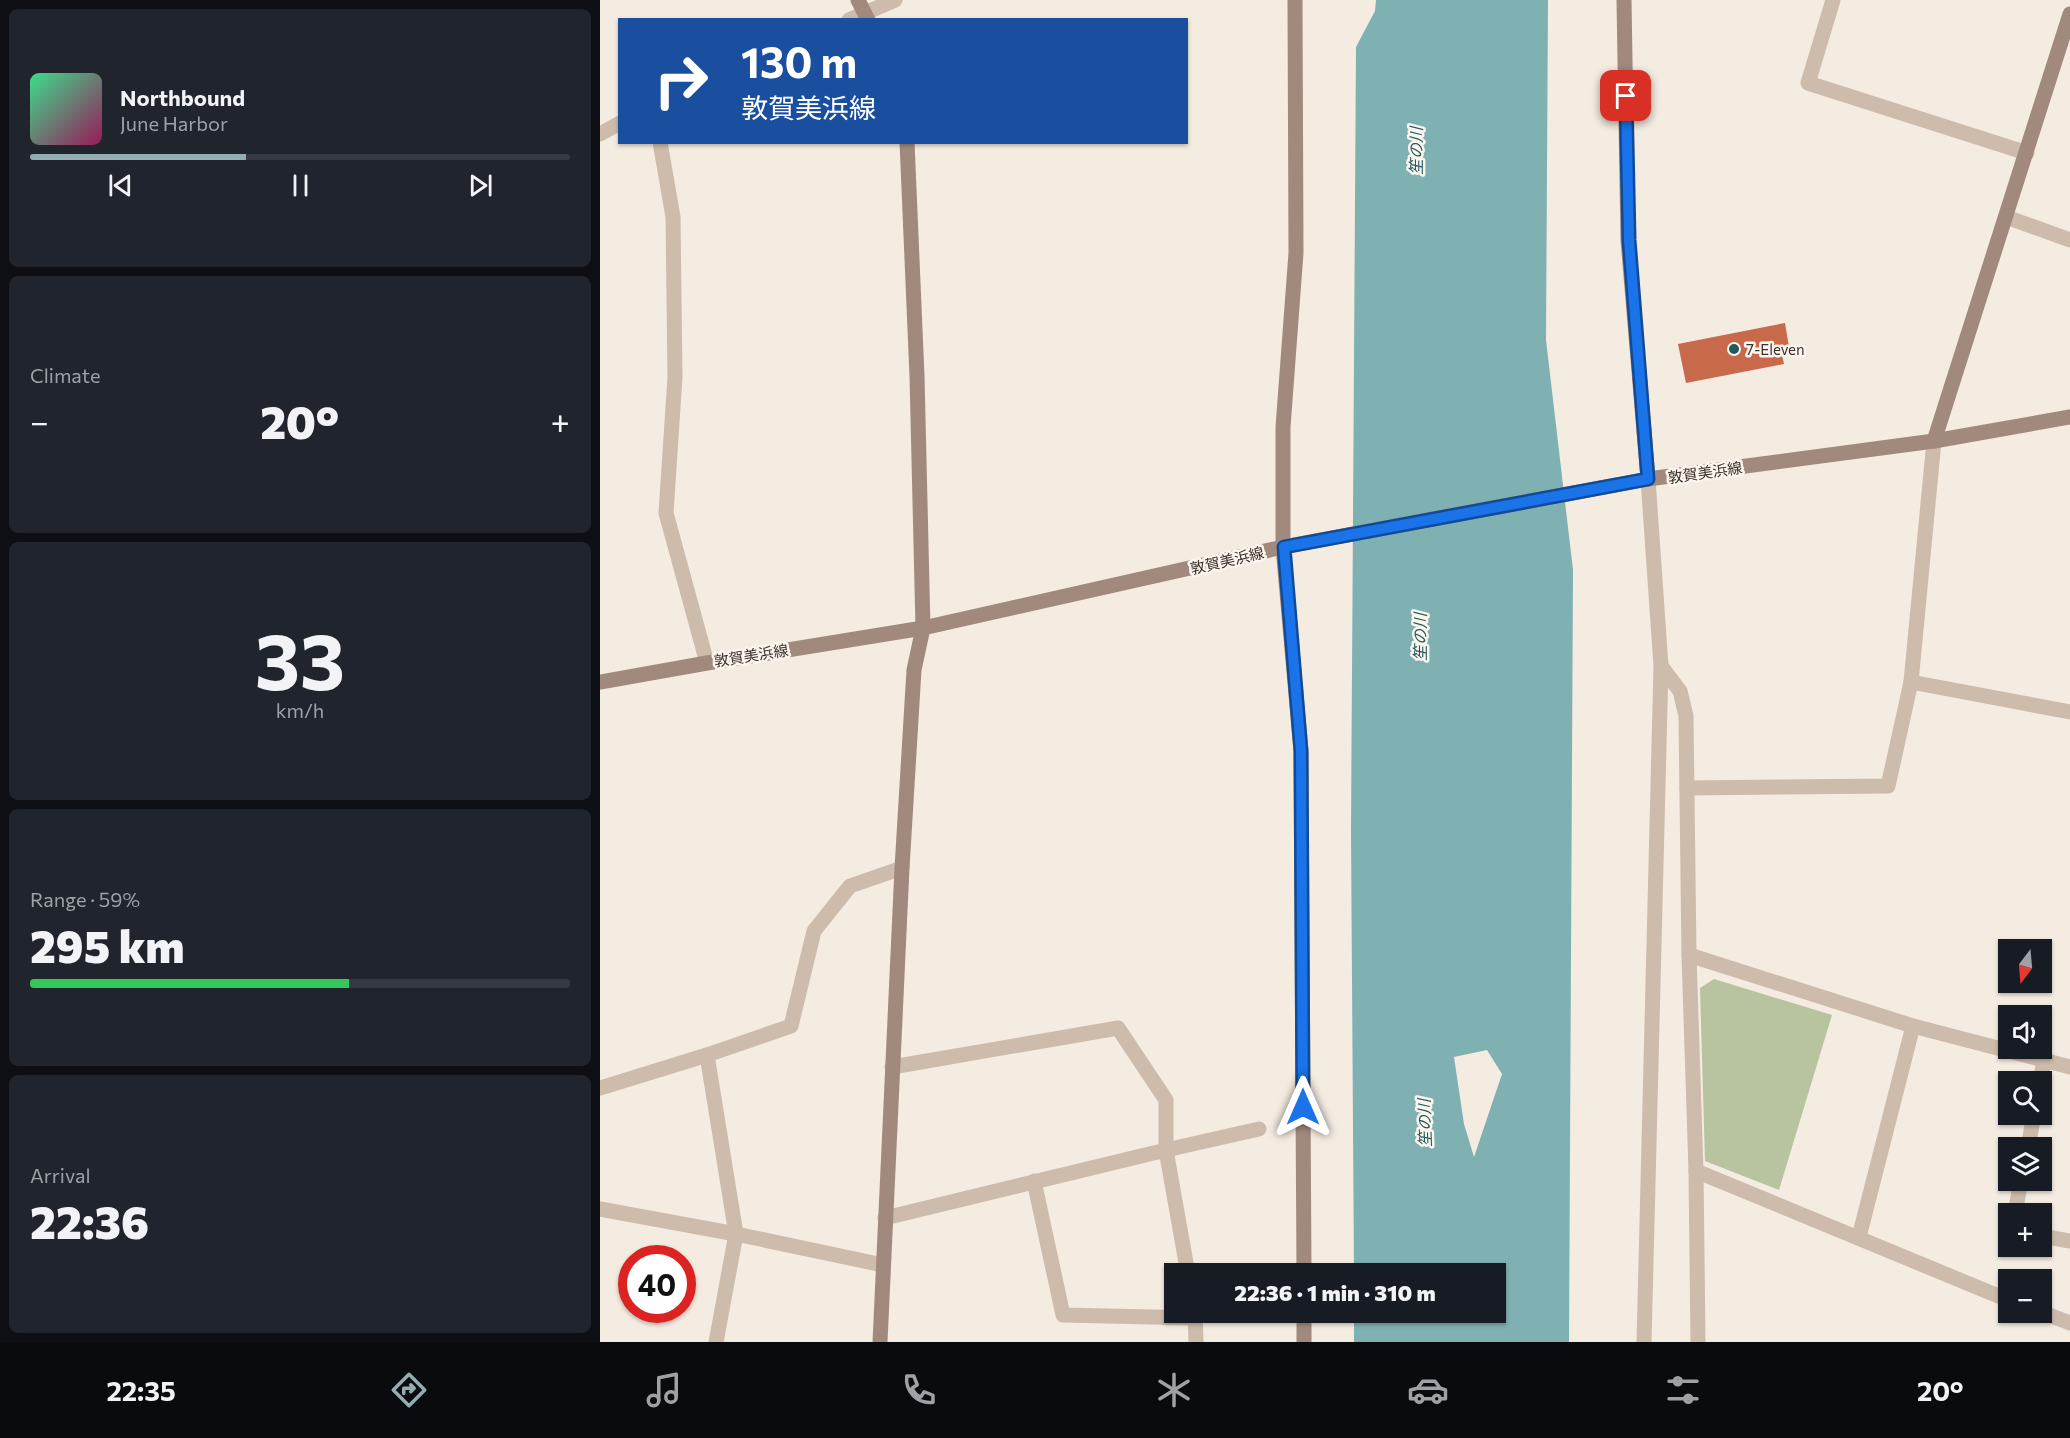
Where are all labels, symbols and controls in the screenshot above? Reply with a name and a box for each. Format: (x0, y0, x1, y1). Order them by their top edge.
text: 130 m (741, 35, 857, 87)
icon: right (642, 42, 720, 120)
pin (1600, 70, 1651, 121)
icon: arrive (1609, 79, 1642, 112)
text: Northbound (120, 84, 245, 111)
text: 敦賀美浜線 (741, 91, 876, 124)
text: June Harbor (120, 111, 228, 135)
water label: 笙の川 (1406, 125, 1425, 175)
icon: previous (104, 169, 137, 202)
icon: pause (284, 169, 317, 202)
icon: next (464, 169, 497, 202)
place label: 7-Eleven (1746, 340, 1805, 358)
marker: 7-Eleven (1727, 342, 1741, 356)
text: Climate (30, 363, 100, 387)
text: 20° (260, 393, 339, 448)
text: − (30, 400, 49, 441)
text: + (551, 400, 570, 441)
street label: 敦賀美浜線 (1667, 458, 1743, 486)
street label: 敦賀美浜線 (1188, 543, 1266, 577)
text: 33 (255, 611, 345, 706)
water label: 笙の川 (1410, 611, 1429, 661)
street label: 敦賀美浜線 (713, 640, 789, 670)
text: km/h (276, 698, 324, 722)
text: Range · 59% (30, 887, 140, 911)
text: 295 km (30, 917, 185, 972)
north arrow (1998, 939, 2052, 993)
map controls (1998, 939, 2052, 1323)
button: sound (1998, 1005, 2052, 1059)
button: search (1998, 1071, 2052, 1125)
position arrow (1271, 1075, 1335, 1139)
water label: 笙の川 (1414, 1097, 1434, 1147)
button: layers (1998, 1137, 2052, 1191)
text: Arrival (30, 1163, 91, 1187)
text: 22:36 (30, 1193, 149, 1248)
button: + (1998, 1203, 2052, 1257)
speed limit sign: 40 (618, 1245, 696, 1323)
button: − (1998, 1269, 2052, 1323)
text: 22:36 · 1 min · 310 m (1234, 1279, 1436, 1306)
icon: directions (388, 1369, 430, 1411)
icon: music (643, 1369, 685, 1411)
icon: phone (898, 1369, 940, 1411)
icon: climate (1153, 1369, 1195, 1411)
icon: car (1407, 1369, 1449, 1411)
icon: filters (1662, 1369, 1704, 1411)
text: 22:35 (106, 1374, 176, 1407)
text: 20° (1917, 1374, 1964, 1407)

